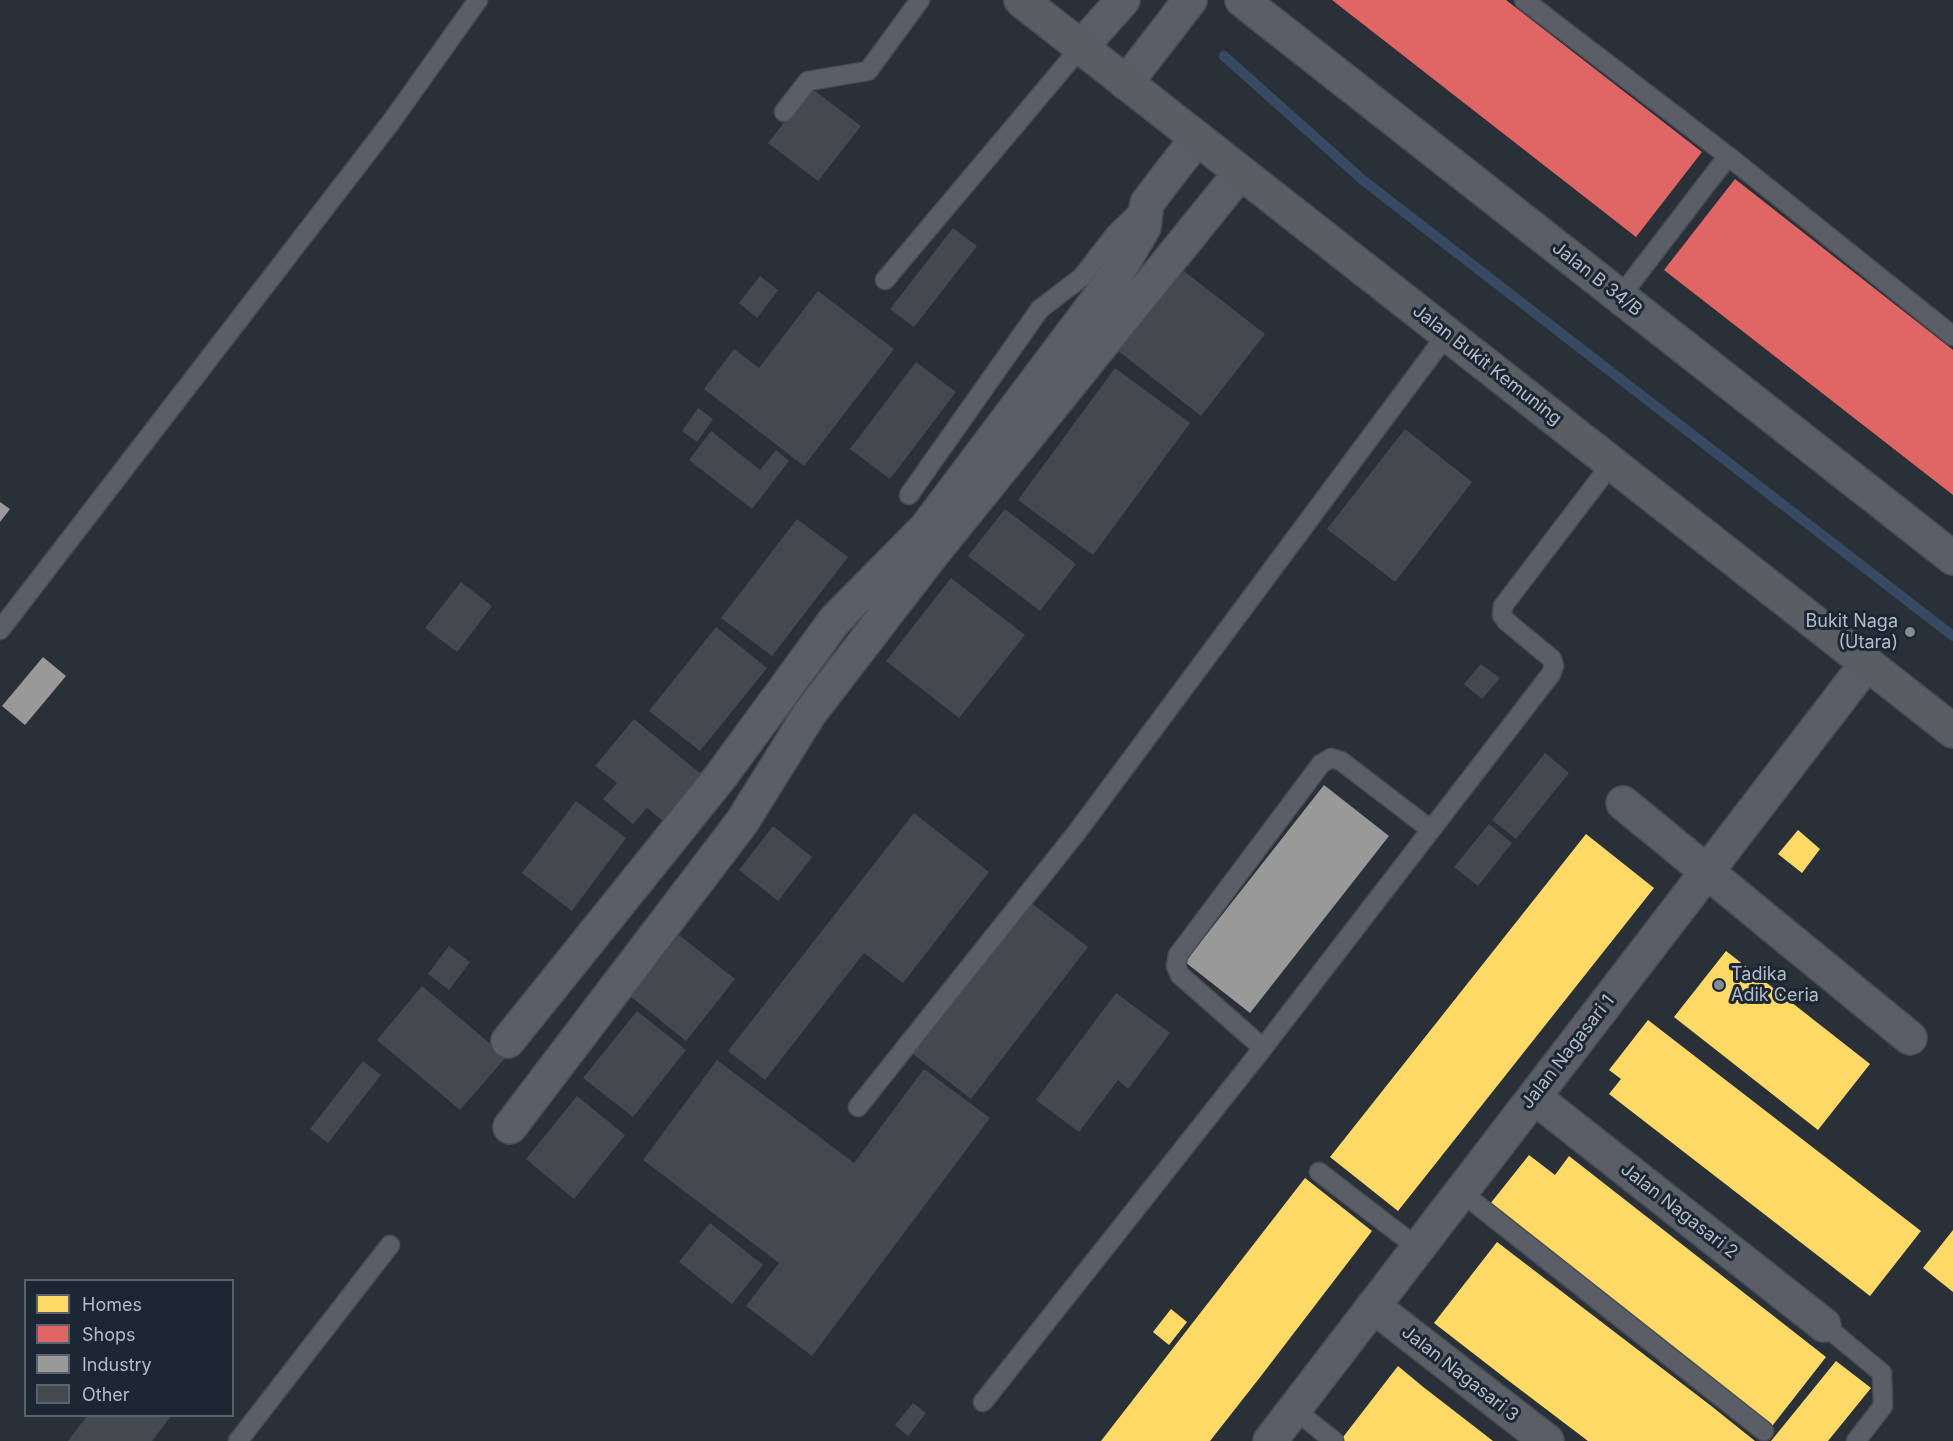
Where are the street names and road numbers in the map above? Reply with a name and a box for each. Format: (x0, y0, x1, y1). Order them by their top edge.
street label: Jalan B 34/B (1548, 237, 1646, 321)
street label: Jalan Bukit Kemuning (1408, 300, 1566, 430)
street label: Jalan Nagasari 1 (1517, 991, 1619, 1113)
street label: Jalan Nagasari 2 (1616, 1159, 1742, 1263)
street label: Jalan Nagasari 3 (1397, 1322, 1523, 1426)

